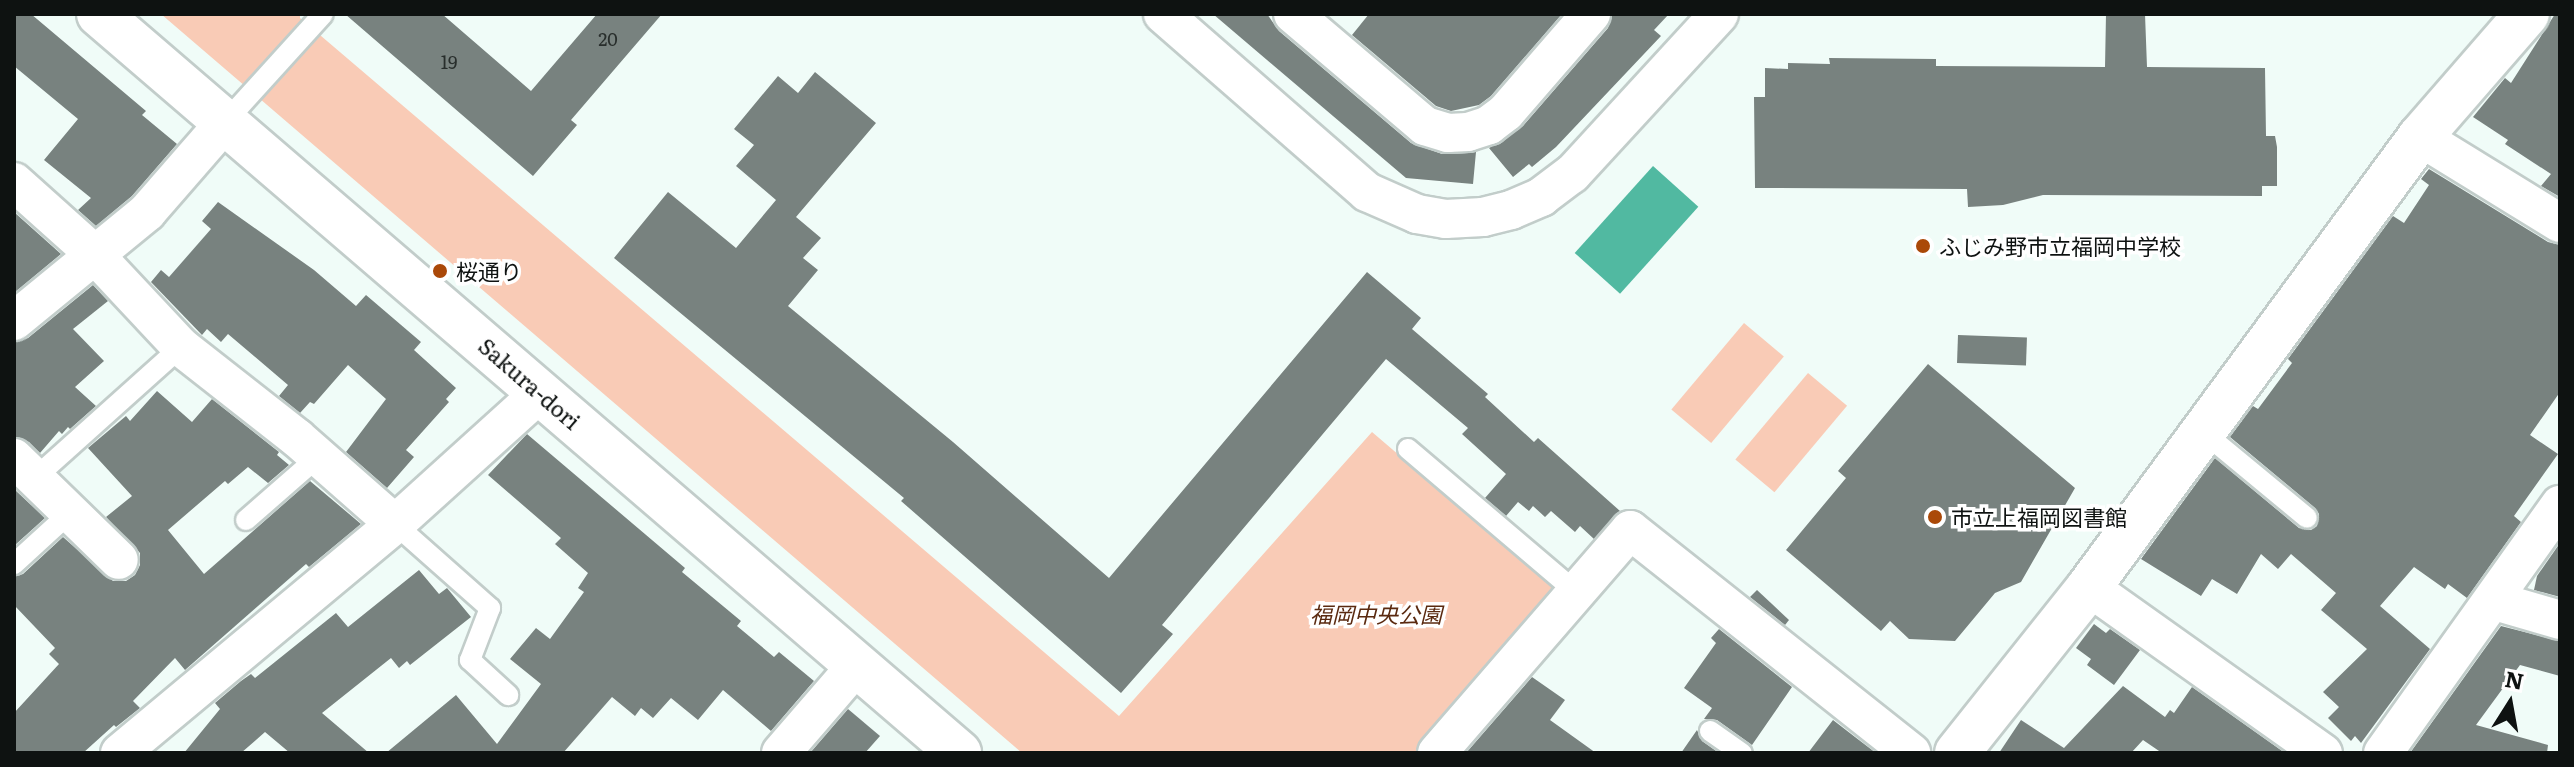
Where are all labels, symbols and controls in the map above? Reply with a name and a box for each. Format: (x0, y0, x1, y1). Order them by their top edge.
house number: 20 (598, 28, 618, 50)
house number: 19 (441, 51, 457, 73)
place label: ふじみ野市立福岡中学校 (1939, 233, 2181, 259)
marker: ふじみ野市立福岡中学校 (1914, 237, 1932, 255)
place label: 桜通り (456, 258, 522, 284)
marker: 桜通り (431, 262, 449, 280)
street label: Sakura-dori (474, 332, 586, 434)
place label: 市立上福岡図書館 (1951, 504, 2127, 530)
marker: 市立上福岡図書館 (1926, 508, 1944, 526)
park label: 福岡中央公園 (1310, 601, 1442, 627)
text: N (2502, 661, 2527, 697)
north arrow (2470, 663, 2550, 743)

